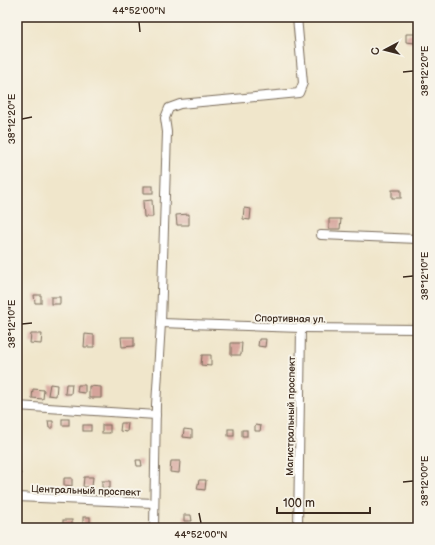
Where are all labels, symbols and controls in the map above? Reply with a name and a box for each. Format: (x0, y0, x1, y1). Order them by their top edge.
text: 44°52'00"N (112, 5, 166, 17)
north arrow (365, 30, 405, 70)
text: 38°12'20"E (419, 45, 431, 96)
text: С (369, 46, 382, 56)
text: 38°12'20"E (6, 93, 18, 144)
text: 38°12'10"E (419, 251, 431, 300)
text: 38°12'10"E (6, 299, 18, 348)
street label: Спортивная ул. (255, 312, 325, 326)
street label: Магистральный проспект (284, 356, 298, 476)
text: 38°12'00"E (419, 455, 431, 506)
street label: Центральный проспект (31, 483, 141, 499)
scale bar (277, 489, 370, 515)
text: 100 m (283, 496, 315, 511)
text: 44°52'00"N (174, 529, 228, 541)

